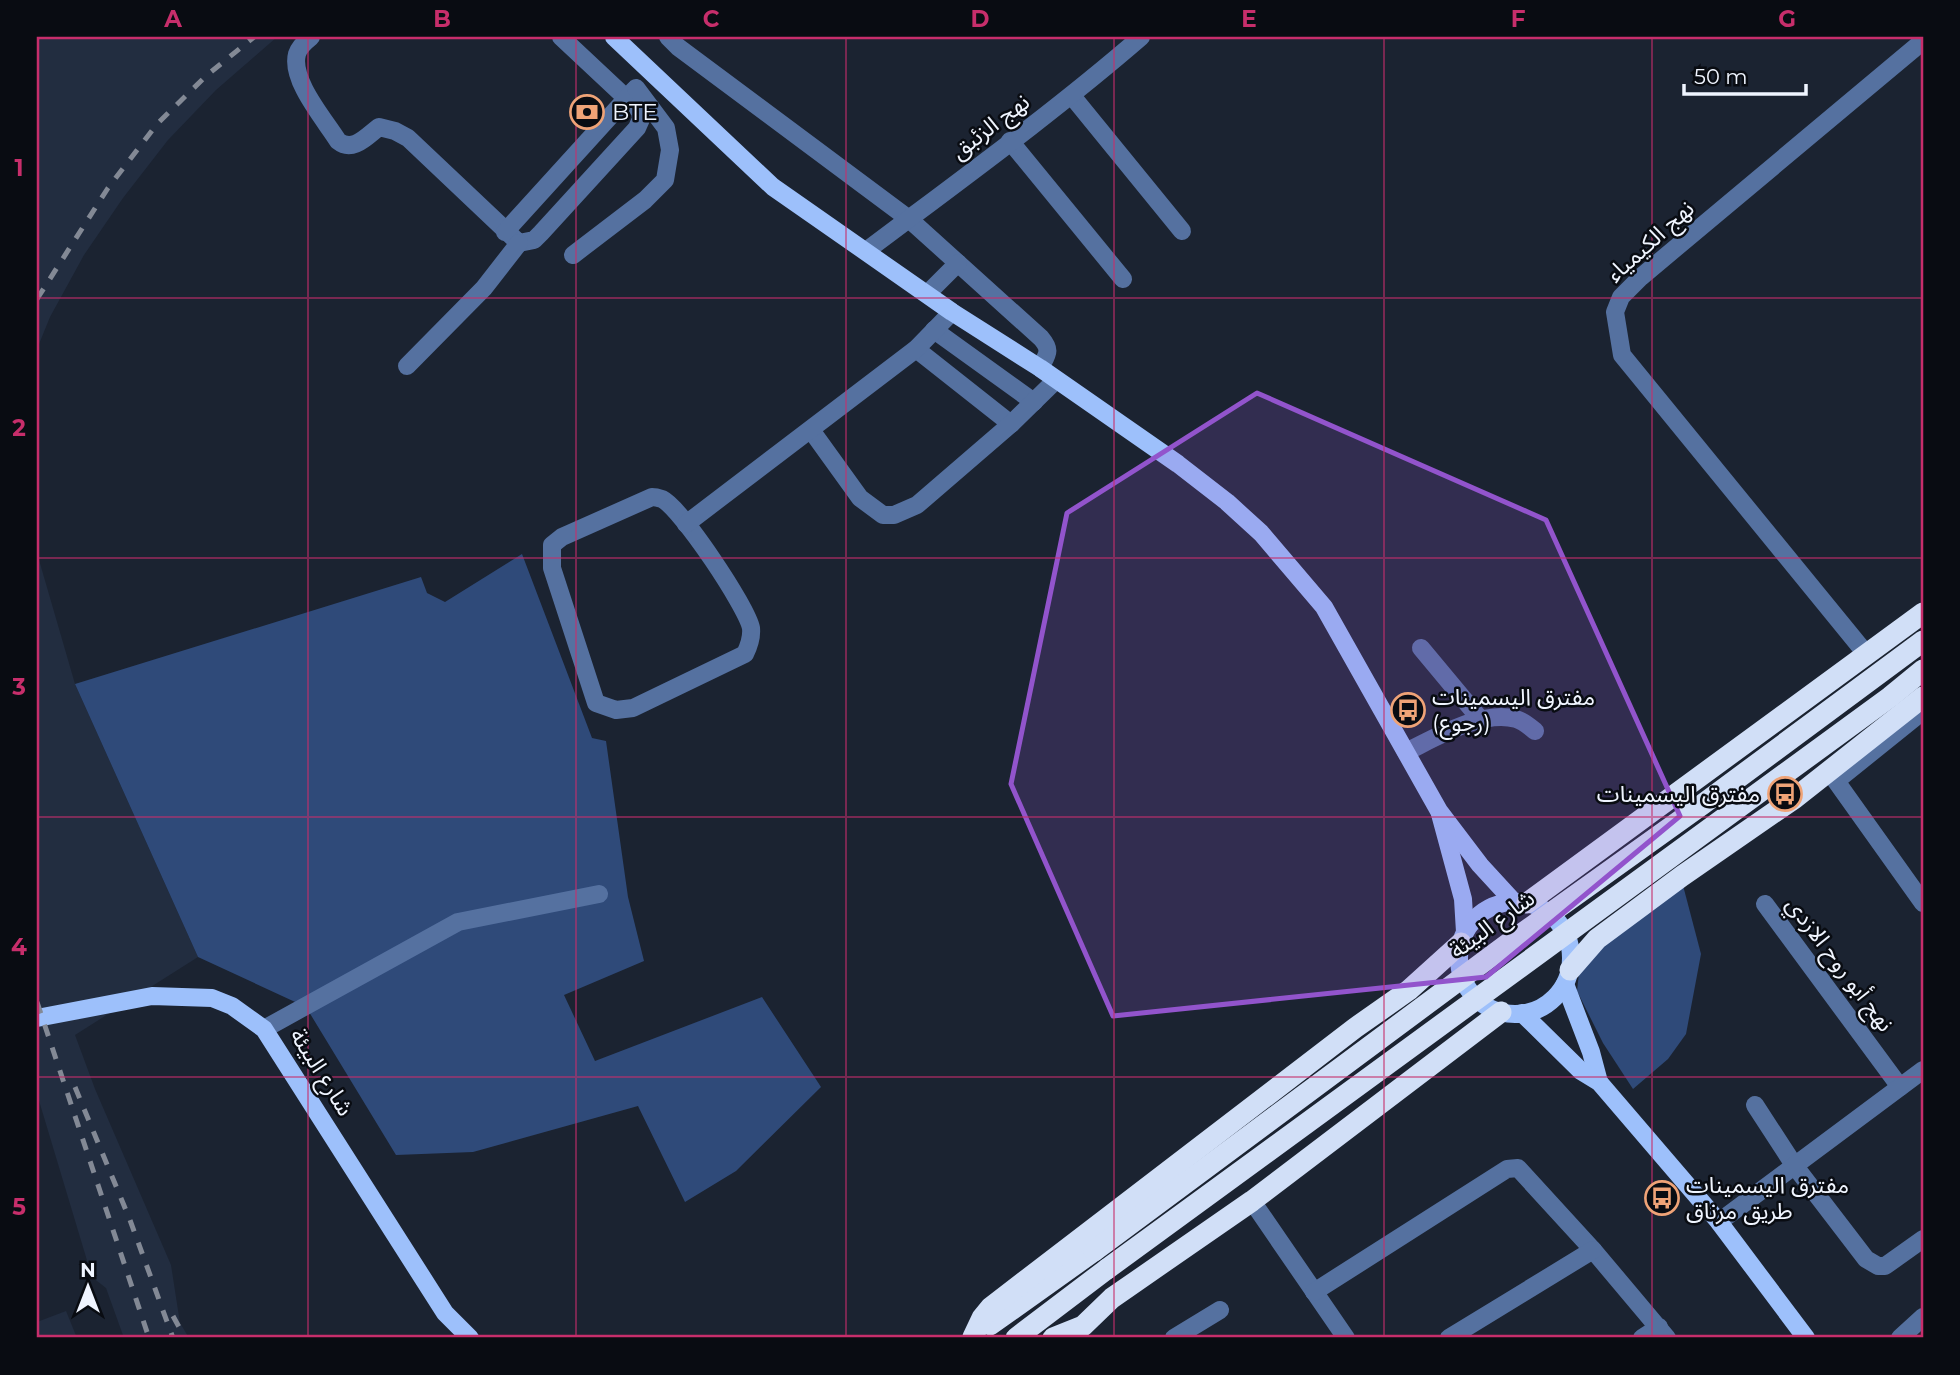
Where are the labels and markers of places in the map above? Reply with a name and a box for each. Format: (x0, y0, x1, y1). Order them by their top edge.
bank icon: BTE (568, 93, 606, 131)
place label: BTE (612, 98, 658, 126)
place label: مفترق اليسمينات (رجوع) (1432, 683, 1595, 740)
bus stop icon: مفترق اليسمينات (رجوع) (1389, 691, 1427, 729)
bus stop icon: مفترق اليسمينات (1766, 775, 1804, 813)
place label: مفترق اليسمينات (1597, 780, 1760, 808)
place label: مفترق اليسمينات طريق مرناق (1686, 1171, 1849, 1225)
bus stop icon: مفترق اليسمينات طريق مرناق (1643, 1179, 1681, 1217)

